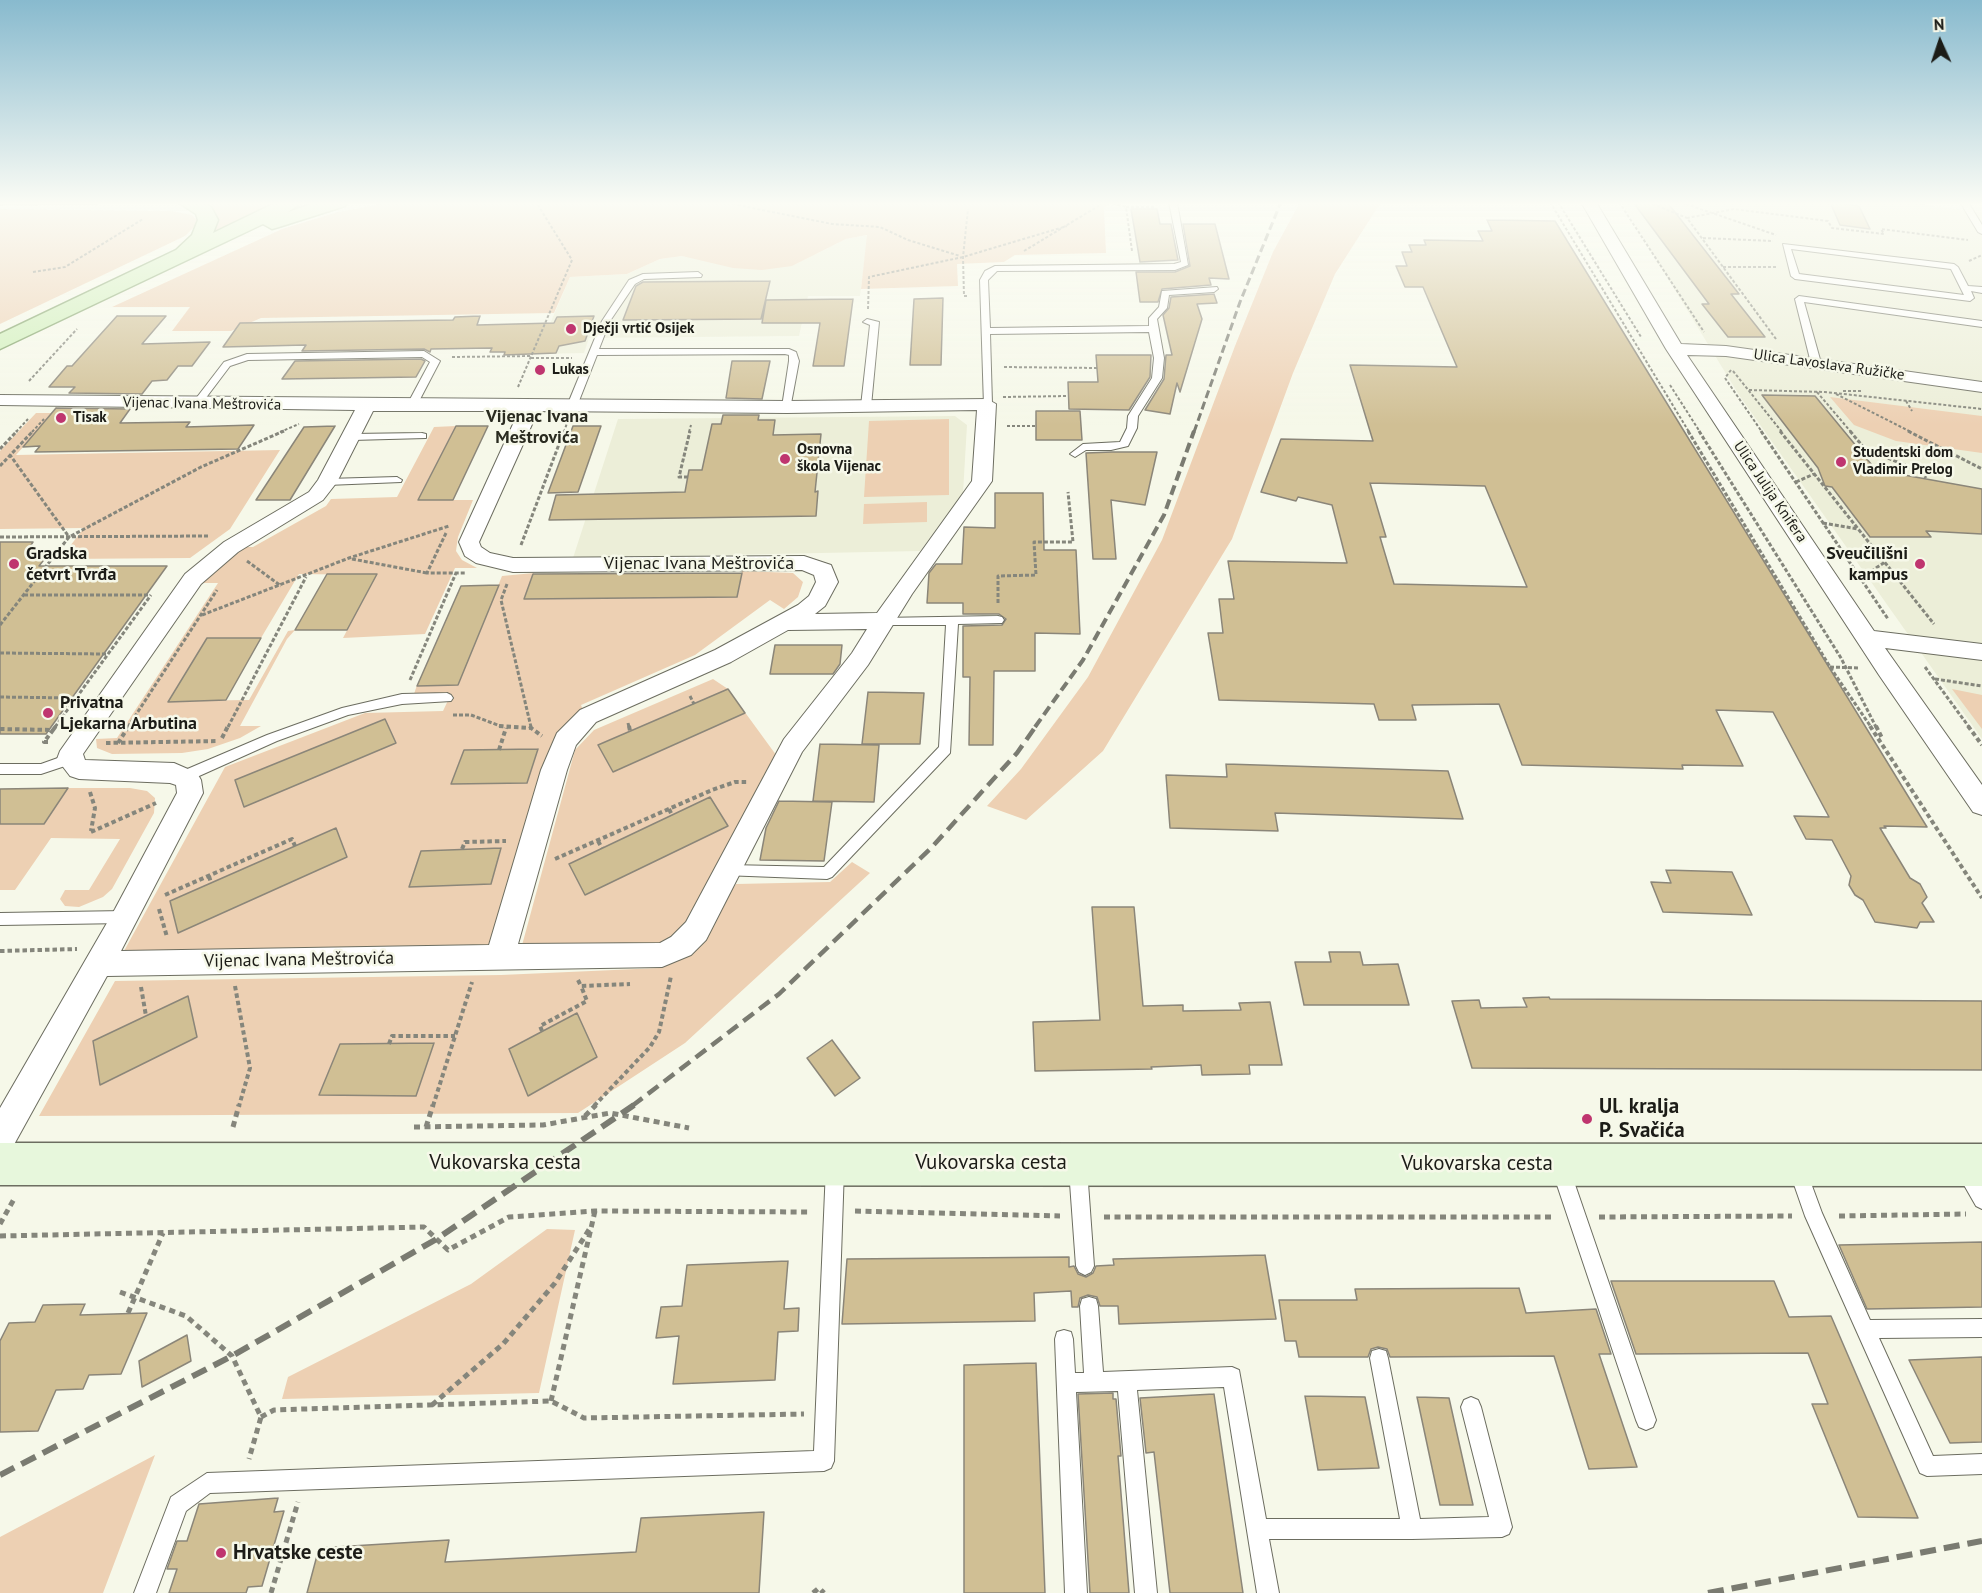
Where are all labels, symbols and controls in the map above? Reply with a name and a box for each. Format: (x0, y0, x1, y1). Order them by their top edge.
north arrow (1910, 12, 1970, 72)
text: N (1933, 14, 1945, 34)
place label: Dječji vrtić Osijek (583, 320, 694, 338)
marker: Dječji vrtić Osijek (564, 322, 578, 336)
street label: Ulica Lavoslava Ružičke (1752, 345, 1906, 385)
place label: Lukas (552, 361, 589, 379)
marker: Lukas (533, 363, 547, 377)
street label: Vijenac Ivana Meštrovića (123, 394, 281, 414)
district label: Vijenac Ivana Meštrovića (486, 406, 588, 448)
place label: Tisak (73, 409, 107, 427)
marker: Tisak (54, 411, 68, 425)
street label: Ulica Julija Knifera (1729, 438, 1811, 546)
place label: Osnovna škola Vijenac (797, 441, 881, 476)
place label: Studentski dom Vladimir Prelog (1853, 444, 1953, 479)
marker: Osnovna škola Vijenac (778, 452, 792, 466)
marker: Studentski dom Vladimir Prelog (1834, 455, 1848, 469)
place label: Gradska četvrt Tvrđa (26, 543, 116, 586)
place label: Sveučilišni kampus (1826, 543, 1908, 586)
street label: Vijenac Ivana Meštrovića (604, 553, 794, 575)
marker: Gradska četvrt Tvrđa (7, 557, 21, 571)
marker: Sveučilišni kampus (1913, 557, 1927, 571)
place label: Privatna Ljekarna Arbutina (60, 692, 197, 734)
marker: Privatna Ljekarna Arbutina (41, 706, 55, 720)
street label: Vijenac Ivana Meštrovića (204, 948, 394, 972)
place label: Ul. kralja P. Svačića (1599, 1094, 1685, 1144)
marker: Ul. kralja P. Svačića (1580, 1112, 1594, 1126)
street label: Vukovarska cesta (429, 1150, 581, 1176)
street label: Vukovarska cesta (915, 1150, 1067, 1176)
street label: Vukovarska cesta (1401, 1151, 1553, 1177)
place label: Hrvatske ceste (233, 1540, 363, 1566)
marker: Hrvatske ceste (214, 1546, 228, 1560)

